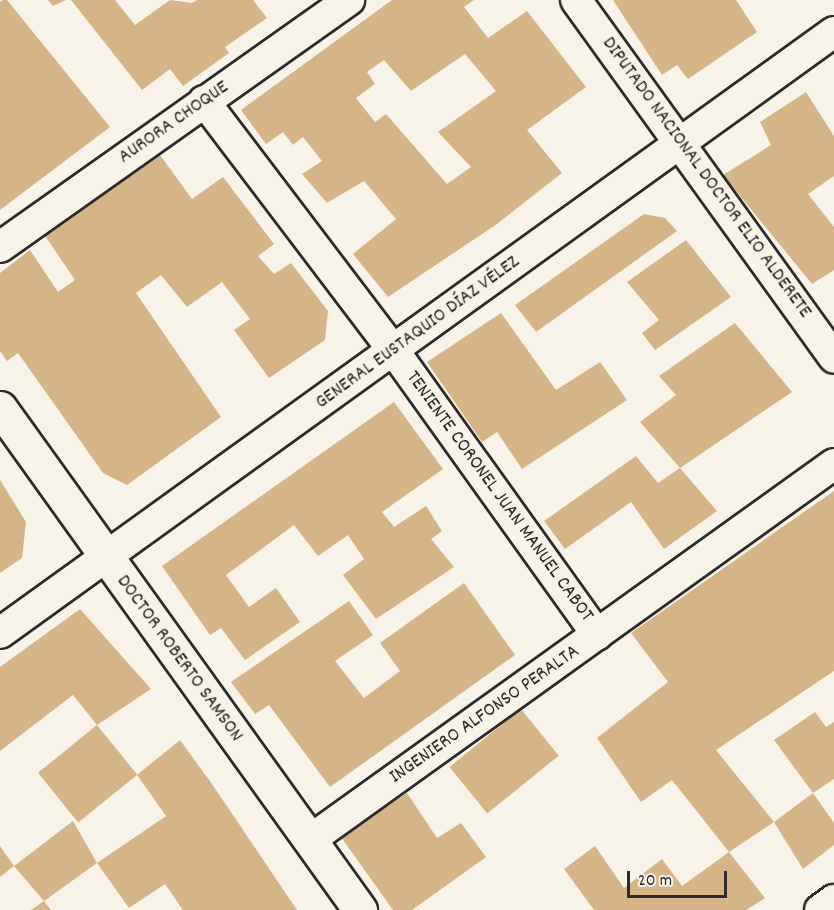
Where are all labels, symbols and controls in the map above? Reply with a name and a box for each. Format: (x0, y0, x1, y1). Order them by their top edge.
street label: DIPUTADO NACIONAL DOCTOR ELIO ALDERETE (596, 33, 816, 323)
street label: AURORA CHOQUE (114, 76, 234, 170)
street label: GENERAL EUSTAQUIO DÍAZ VÉLEZ (311, 251, 525, 415)
street label: TENIENTE CORONEL JUAN MANUEL CABOT (400, 367, 598, 627)
street label: DOCTOR ROBERTO SAMSON (110, 571, 248, 747)
street label: INGENIERO ALFONSO PERALTA (385, 640, 585, 790)
scale bar (630, 859, 730, 897)
text: 20 m (638, 869, 672, 894)

